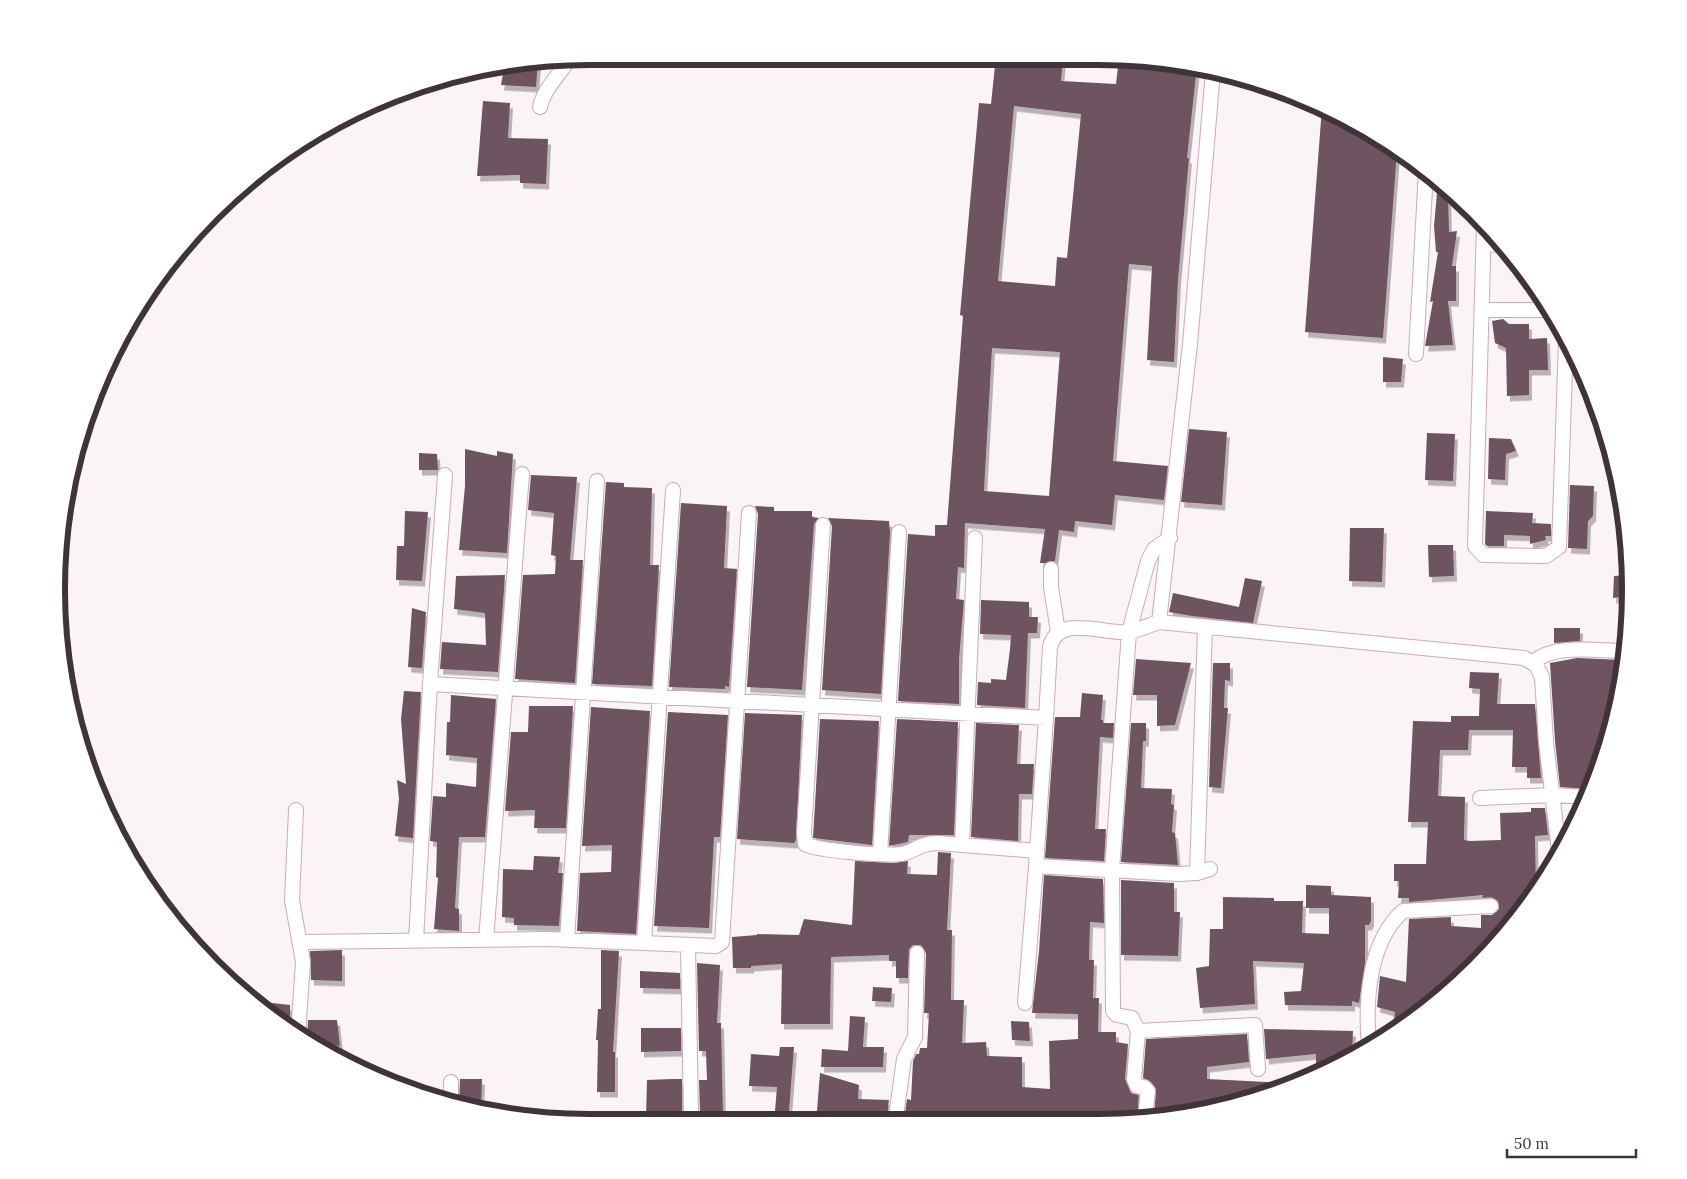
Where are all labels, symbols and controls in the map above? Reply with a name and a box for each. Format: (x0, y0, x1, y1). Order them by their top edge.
scale bar (1507, 1126, 1636, 1158)
text: 50 m (1514, 1134, 1549, 1153)

